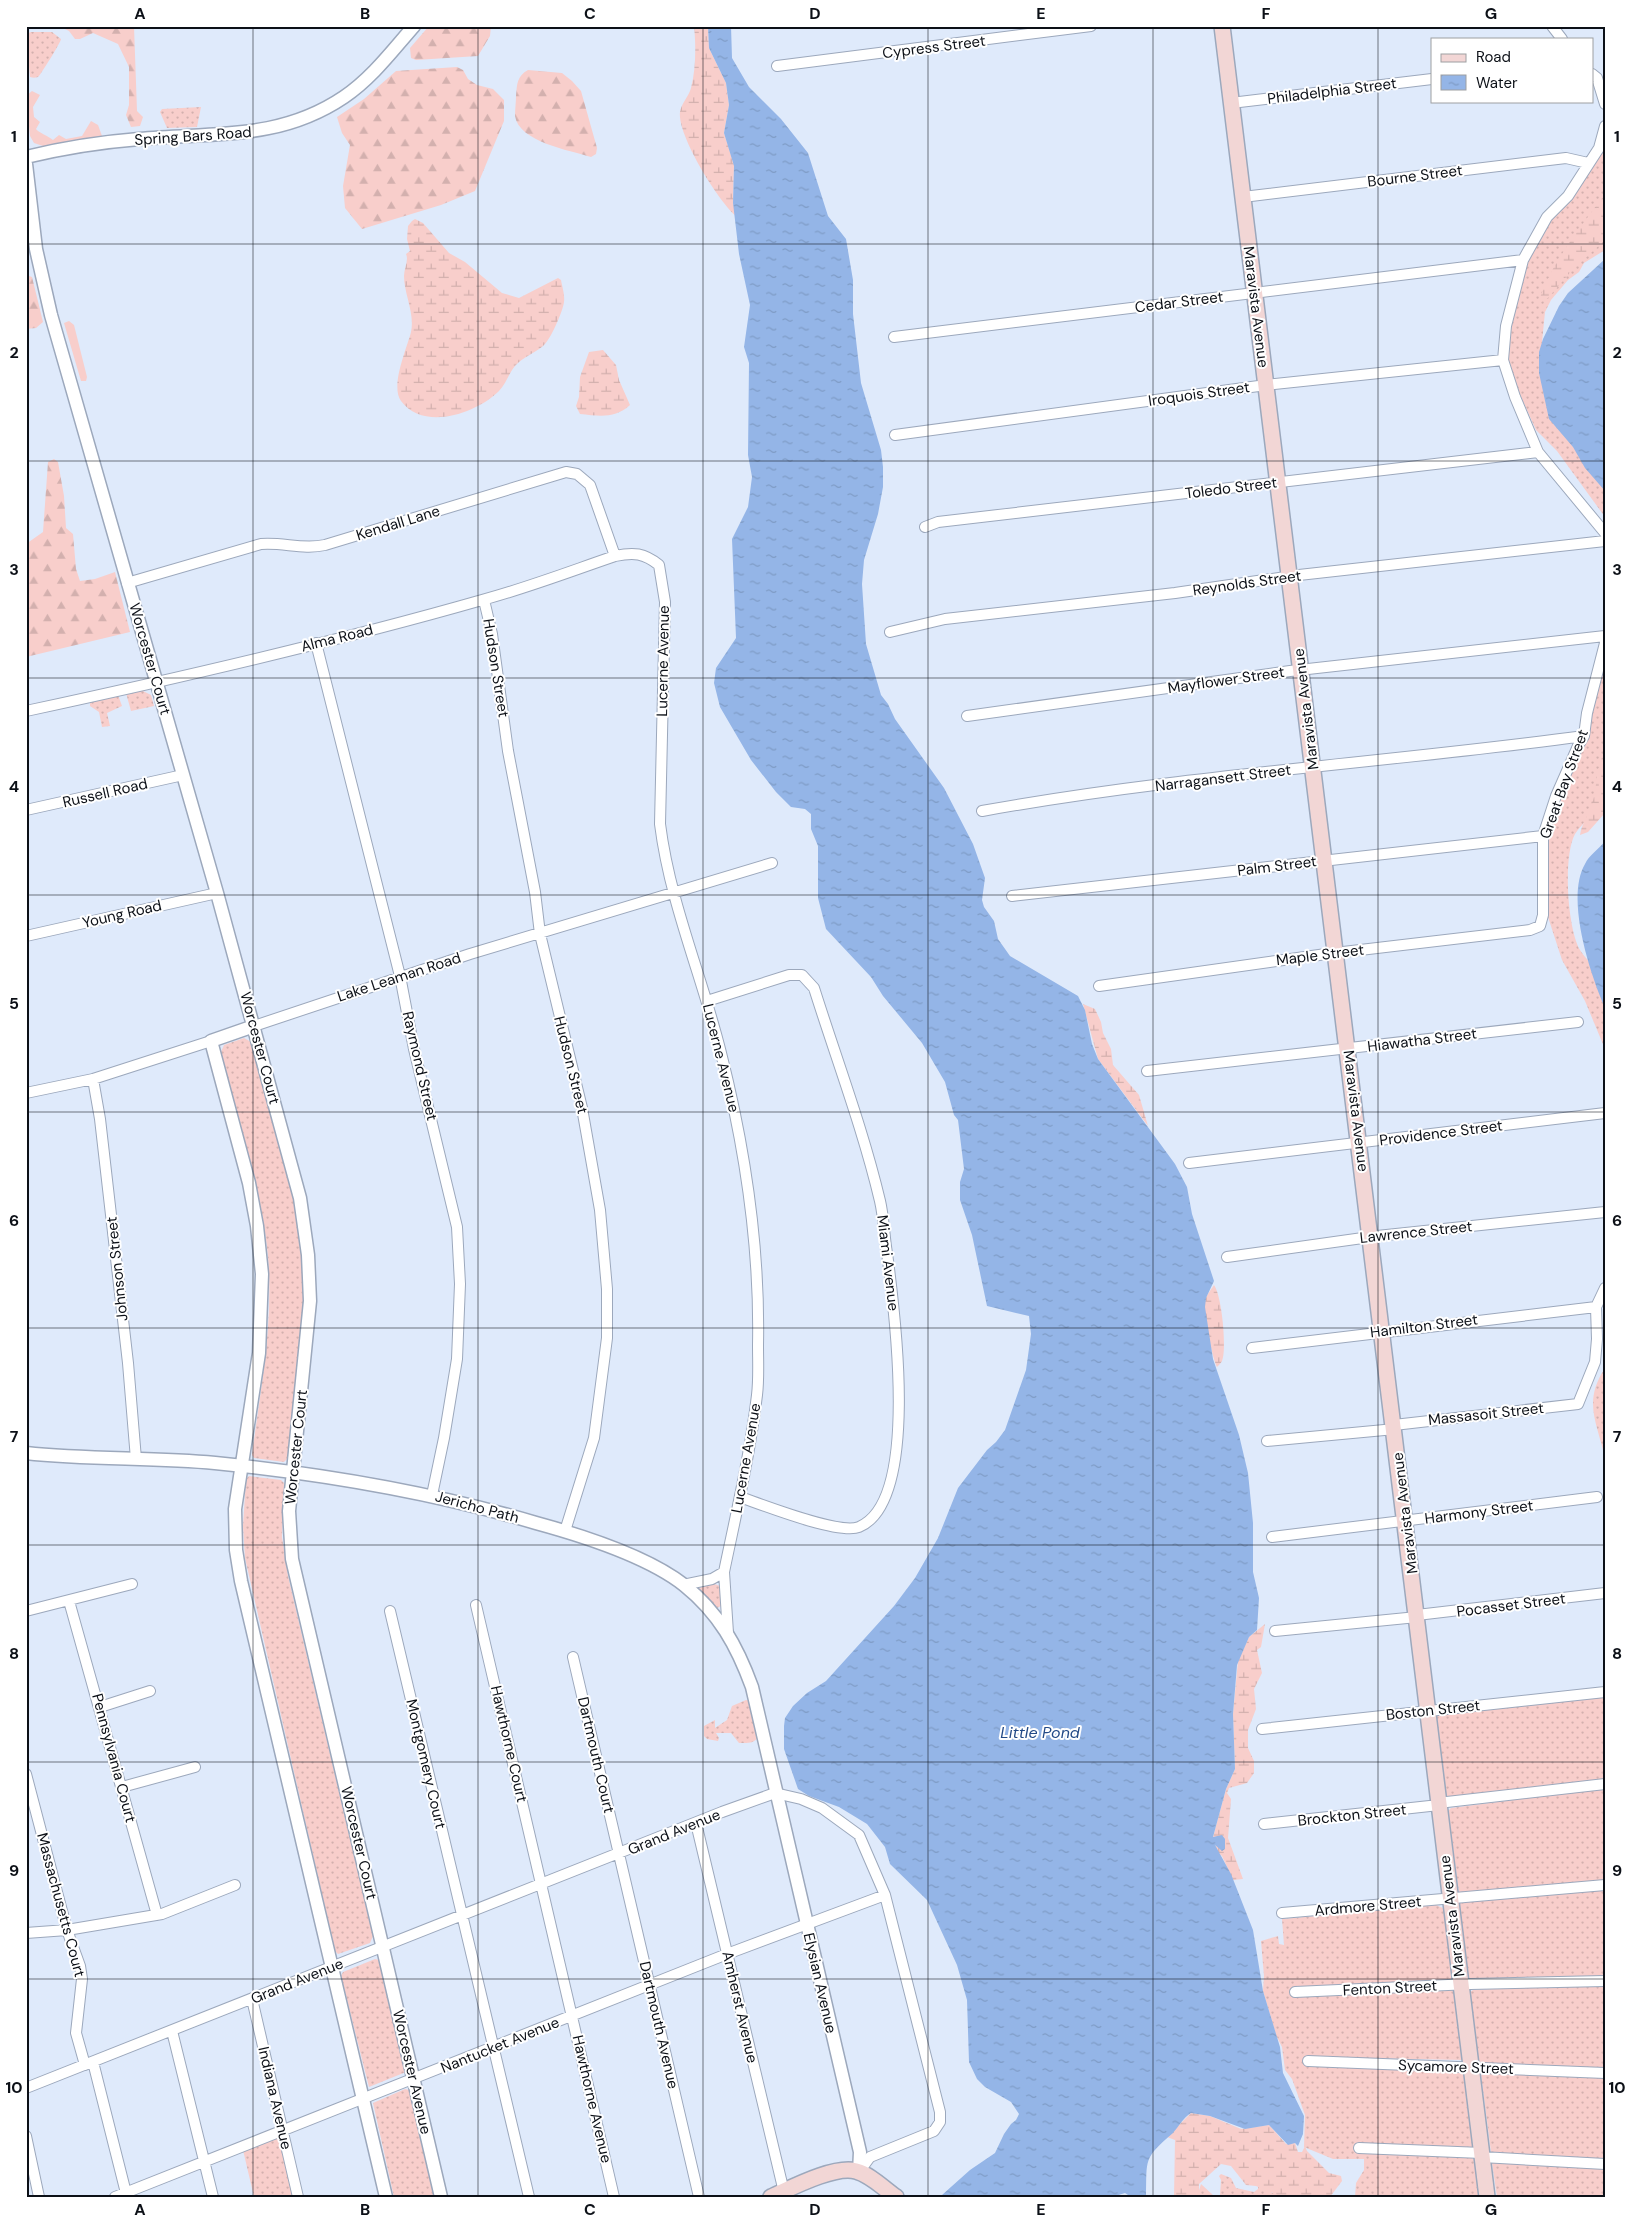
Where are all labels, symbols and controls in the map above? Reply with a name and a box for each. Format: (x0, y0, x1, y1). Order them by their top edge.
text: A (134, 3, 146, 24)
text: B (360, 3, 370, 24)
text: C (584, 3, 596, 24)
text: D (809, 3, 821, 24)
text: E (1036, 3, 1046, 24)
text: F (1262, 3, 1271, 24)
text: G (1485, 3, 1497, 24)
street label: Cypress Street (881, 31, 987, 63)
legend (1431, 38, 1594, 102)
text: Road (1476, 47, 1511, 67)
street label: Philadelphia Street (1266, 73, 1398, 109)
text: Water (1476, 73, 1518, 93)
street label: Spring Bars Road (134, 122, 252, 150)
text: 1 (11, 126, 17, 147)
text: 1 (1614, 126, 1620, 147)
street label: Bourne Street (1366, 160, 1464, 192)
street label: Maravista Avenue (1239, 245, 1273, 369)
street label: Cedar Street (1134, 287, 1224, 317)
text: 2 (9, 342, 19, 363)
text: 2 (1612, 342, 1622, 363)
street label: Iroquois Street (1147, 377, 1251, 411)
street label: Toledo Street (1184, 472, 1278, 504)
street label: Kendall Lane (354, 501, 442, 545)
text: 3 (9, 559, 19, 580)
text: 3 (1612, 559, 1622, 580)
street label: Reynolds Street (1191, 565, 1303, 601)
street label: Worcester Court (124, 601, 176, 717)
street label: Lucerne Avenue (652, 605, 674, 717)
street label: Hudson Street (478, 617, 514, 719)
street label: Alma Road (299, 619, 375, 657)
street label: Maravista Avenue (1289, 647, 1323, 771)
street label: Mayflower Street (1166, 662, 1286, 698)
street label: Great Bay Street (1535, 727, 1593, 841)
street label: Narragansett Street (1154, 760, 1292, 796)
street label: Russell Road (61, 774, 149, 812)
text: 4 (9, 776, 19, 797)
text: 4 (1612, 776, 1622, 797)
street label: Palm Street (1236, 851, 1318, 881)
street label: Young Road (80, 895, 164, 933)
street label: Maple Street (1275, 940, 1365, 970)
street label: Lake Leaman Road (335, 948, 463, 1006)
street label: Worcester Court (235, 990, 285, 1107)
text: 5 (9, 993, 19, 1014)
text: 5 (1612, 993, 1622, 1014)
street label: Lucerne Avenue (698, 1002, 744, 1114)
street label: Raymond Street (398, 1009, 442, 1123)
street label: Hudson Street (549, 1014, 593, 1116)
street label: Hiawatha Street (1366, 1023, 1478, 1057)
street label: Maravista Avenue (1339, 1049, 1373, 1173)
street label: Providence Street (1378, 1115, 1504, 1150)
text: 6 (9, 1210, 19, 1231)
text: 6 (1612, 1210, 1622, 1231)
street label: Miami Avenue (872, 1214, 904, 1312)
street label: Johnson Street (102, 1216, 132, 1322)
street label: Lawrence Street (1359, 1216, 1474, 1248)
street label: Hamilton Street (1369, 1309, 1479, 1343)
street label: Worcester Court (280, 1388, 312, 1506)
street label: Massasoit Street (1427, 1398, 1545, 1430)
street label: Lucerne Avenue (726, 1401, 766, 1515)
text: 7 (10, 1426, 19, 1447)
text: 7 (1613, 1426, 1622, 1447)
street label: Maravista Avenue (1388, 1451, 1422, 1575)
street label: Jericho Path (433, 1486, 521, 1528)
street label: Harmony Street (1423, 1495, 1535, 1529)
street label: Pocasset Street (1455, 1588, 1567, 1622)
text: 8 (9, 1643, 19, 1664)
text: 8 (1612, 1643, 1622, 1664)
street label: Hawthorne Court (486, 1684, 532, 1805)
street label: Pennsylvania Court (87, 1691, 141, 1825)
street label: Dartmouth Court (573, 1695, 619, 1815)
street label: Boston Street (1385, 1695, 1481, 1725)
street label: Montgomery Court (401, 1697, 451, 1831)
water label: Little Pond (1000, 1722, 1081, 1743)
street label: Worcester Court (336, 1784, 382, 1902)
street label: Brockton Street (1297, 1799, 1407, 1831)
street label: Grand Avenue (625, 1804, 723, 1860)
street label: Massachusetts Court (32, 1831, 90, 1979)
street label: Maravista Avenue (1435, 1854, 1469, 1978)
text: 9 (9, 1860, 19, 1881)
text: 9 (1612, 1860, 1622, 1881)
street label: Ardmore Street (1314, 1891, 1422, 1921)
street label: Elysian Avenue (799, 1931, 841, 2035)
street label: Amherst Avenue (717, 1949, 763, 2065)
street label: Grand Avenue (248, 1953, 346, 2009)
street label: Dartmouth Avenue (635, 1959, 683, 2091)
street label: Fenton Street (1342, 1976, 1438, 2000)
street label: Worcester Avenue (388, 2008, 436, 2136)
street label: Nantucket Avenue (438, 2012, 562, 2078)
street label: Hawthorne Avenue (568, 2033, 616, 2165)
street label: Indiana Avenue (253, 2045, 297, 2151)
street label: Sycamore Street (1398, 2055, 1514, 2079)
text: 10 (5, 2077, 23, 2098)
text: 10 (1608, 2077, 1626, 2098)
text: A (134, 2199, 146, 2220)
text: B (360, 2199, 370, 2220)
text: C (584, 2199, 596, 2220)
text: D (809, 2199, 821, 2220)
text: E (1036, 2199, 1046, 2220)
text: F (1262, 2199, 1271, 2220)
text: G (1485, 2199, 1497, 2220)

